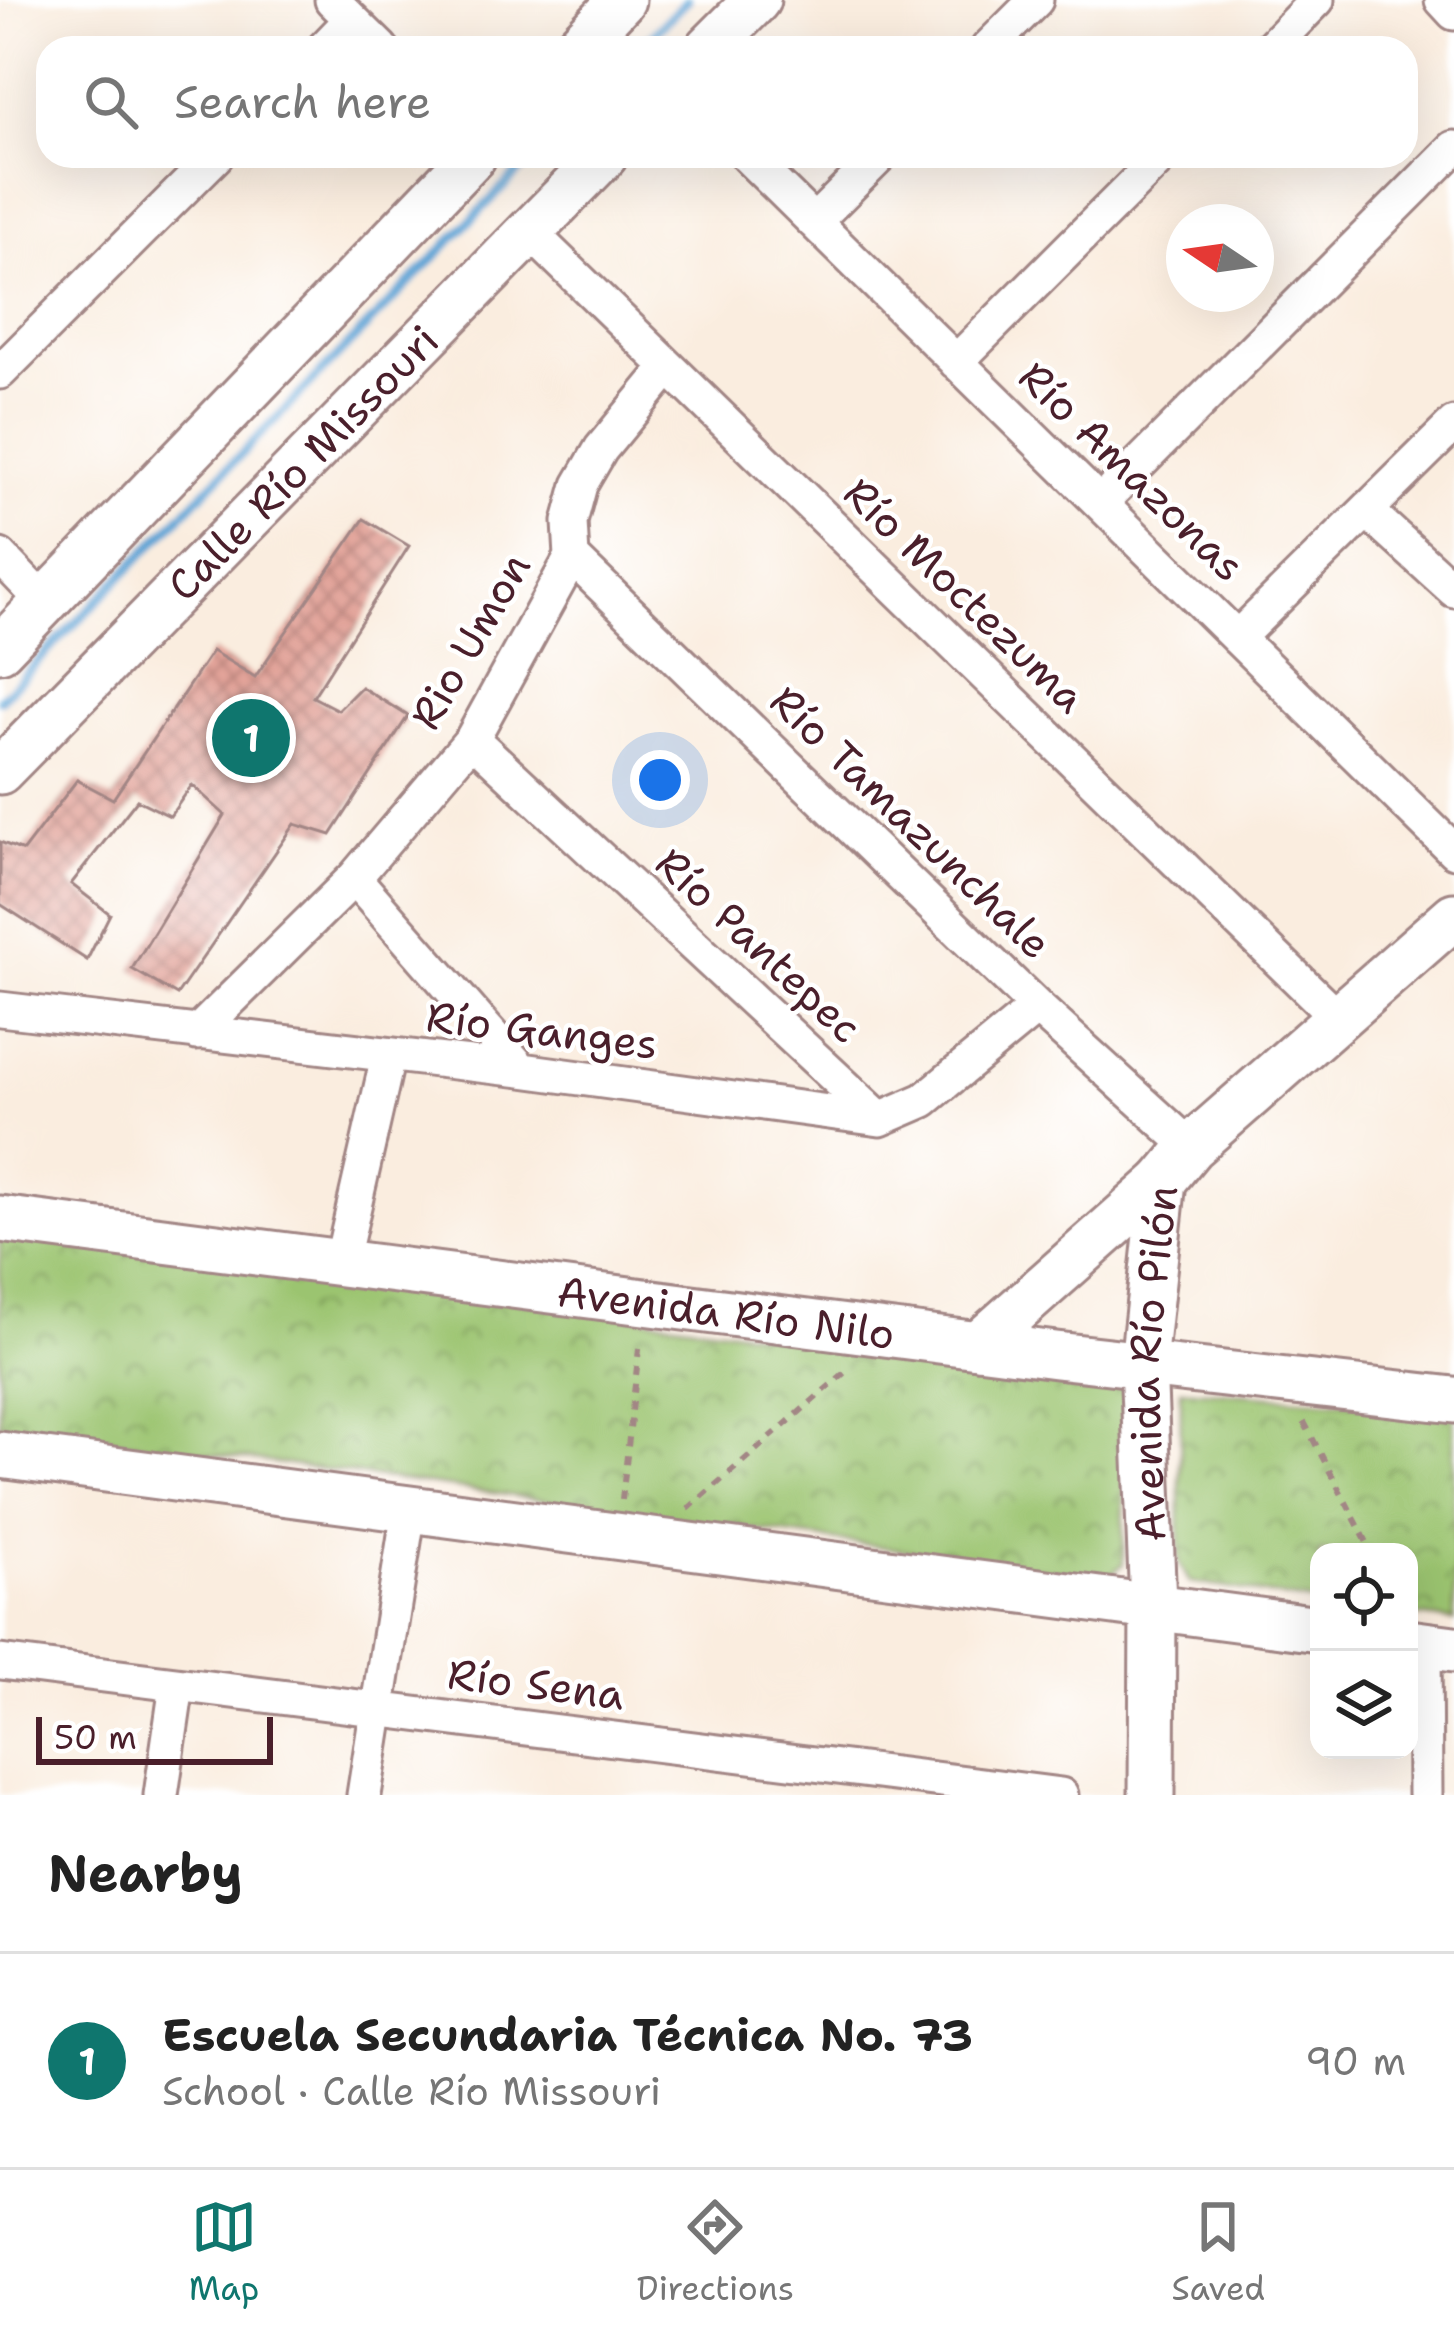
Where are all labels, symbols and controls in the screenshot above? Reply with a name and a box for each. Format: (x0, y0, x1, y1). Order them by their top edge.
search box (36, 36, 1418, 168)
icon: search (78, 69, 144, 135)
text: Search here (174, 72, 431, 132)
north arrow (1166, 204, 1274, 312)
street label: Calle Río Missouri (155, 313, 451, 613)
street label: Río Amazonas (1007, 349, 1257, 593)
street label: Río Moctezuma (832, 465, 1098, 725)
street label: Rio Umon (397, 543, 543, 739)
street label: Río Tamazunchale (758, 673, 1064, 971)
pin: 1 (212, 693, 290, 783)
your location (630, 750, 690, 810)
street label: Río Pantepec (644, 835, 874, 1055)
street label: Río Ganges (423, 988, 661, 1072)
street label: Avenida Río Pilón (1115, 1183, 1190, 1543)
street label: Avenida Río Nilo (554, 1263, 898, 1362)
map controls (1310, 1543, 1418, 1759)
button: locate (1310, 1543, 1418, 1651)
street label: Río Sena (444, 1645, 628, 1723)
button: layers (1310, 1651, 1418, 1759)
scale bar (36, 1711, 273, 1764)
text: 50 m (54, 1715, 137, 1760)
text: Nearby (48, 1839, 243, 1907)
text: Escuela Secundaria Técnica No. 73 (162, 2005, 973, 2065)
text: 1 (78, 2035, 96, 2087)
text: 90 m (1305, 2035, 1406, 2087)
text: School · Calle Río Missouri (162, 2065, 661, 2117)
tab: Map (189, 2194, 259, 2311)
tab: Directions (637, 2194, 794, 2311)
tab: Saved (1172, 2194, 1265, 2311)

